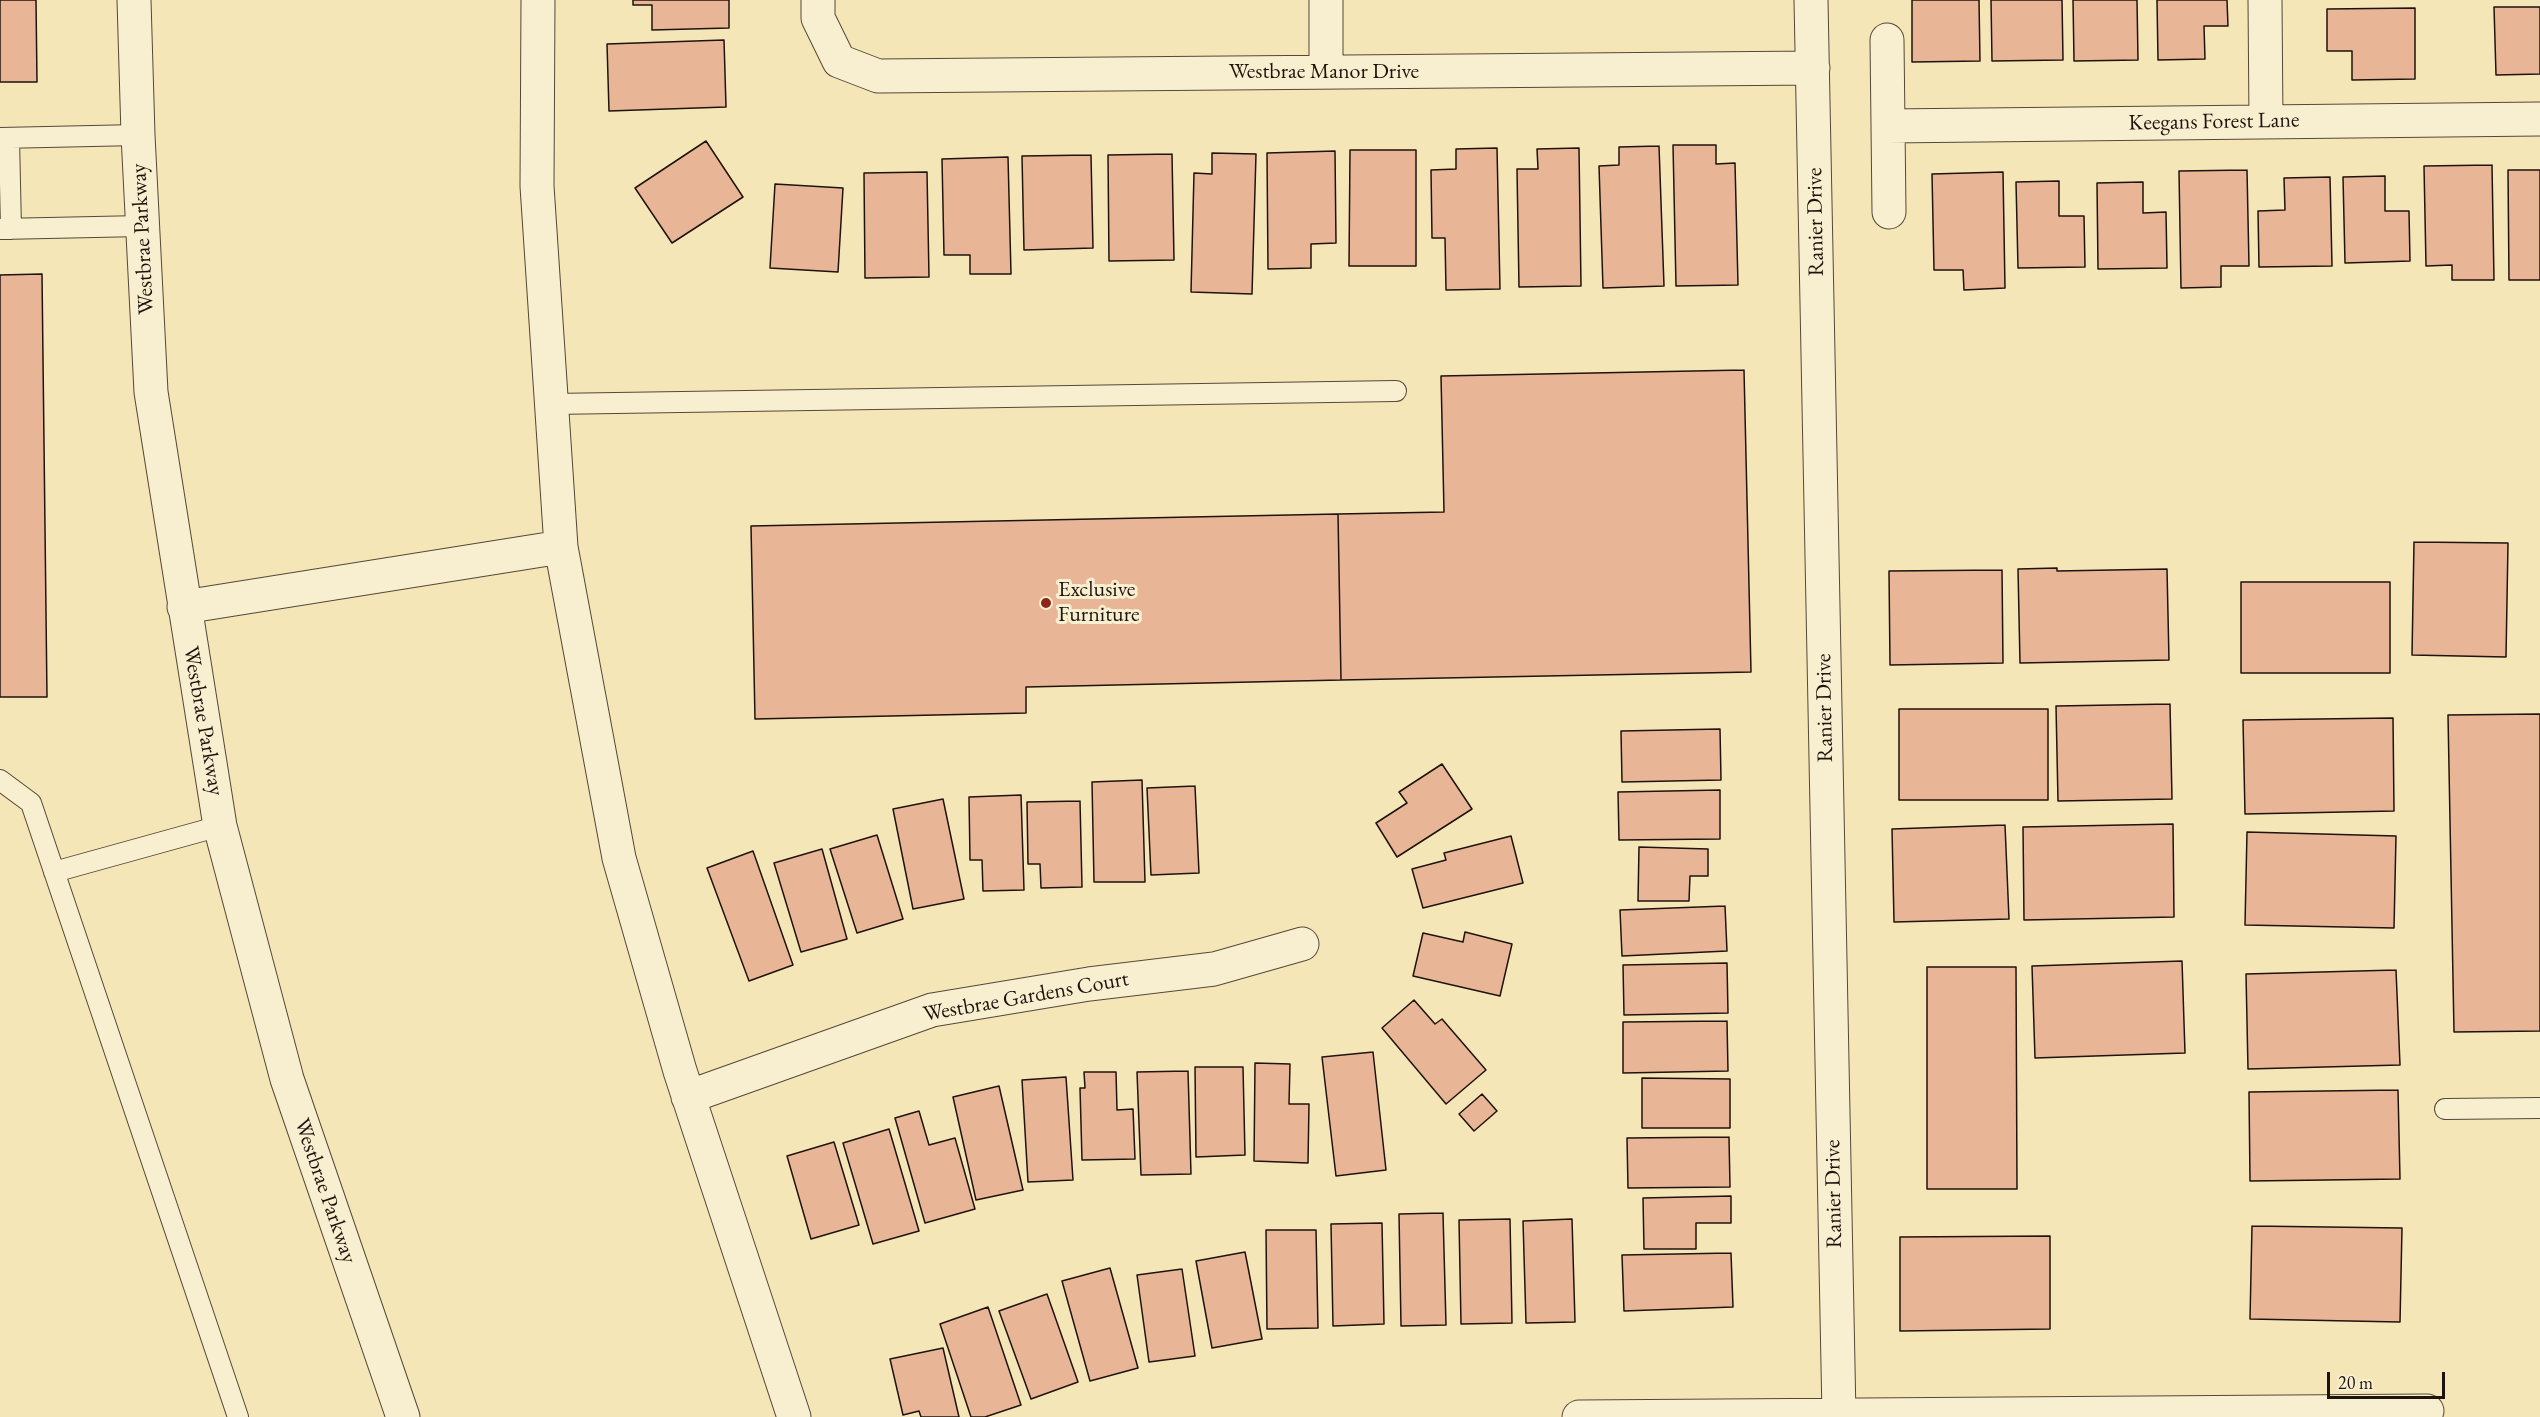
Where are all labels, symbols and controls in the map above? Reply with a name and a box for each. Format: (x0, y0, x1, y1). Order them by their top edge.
street label: Westbrae Manor Drive (1229, 59, 1419, 85)
street label: Keegans Forest Lane (2128, 107, 2300, 137)
street label: Westbrae Parkway (126, 163, 160, 315)
street label: Ranier Drive (1802, 167, 1830, 277)
place label: Exclusive Furniture (1058, 577, 1140, 628)
marker: Exclusive Furniture (1039, 596, 1053, 610)
street label: Westbrae Parkway (177, 644, 229, 798)
street label: Ranier Drive (1811, 653, 1839, 763)
street label: Westbrae Gardens Court (921, 966, 1131, 1028)
street label: Westbrae Parkway (288, 1115, 362, 1267)
street label: Ranier Drive (1820, 1139, 1848, 1249)
scale bar (2330, 1360, 2448, 1398)
text: 20 m (2338, 1371, 2373, 1394)

